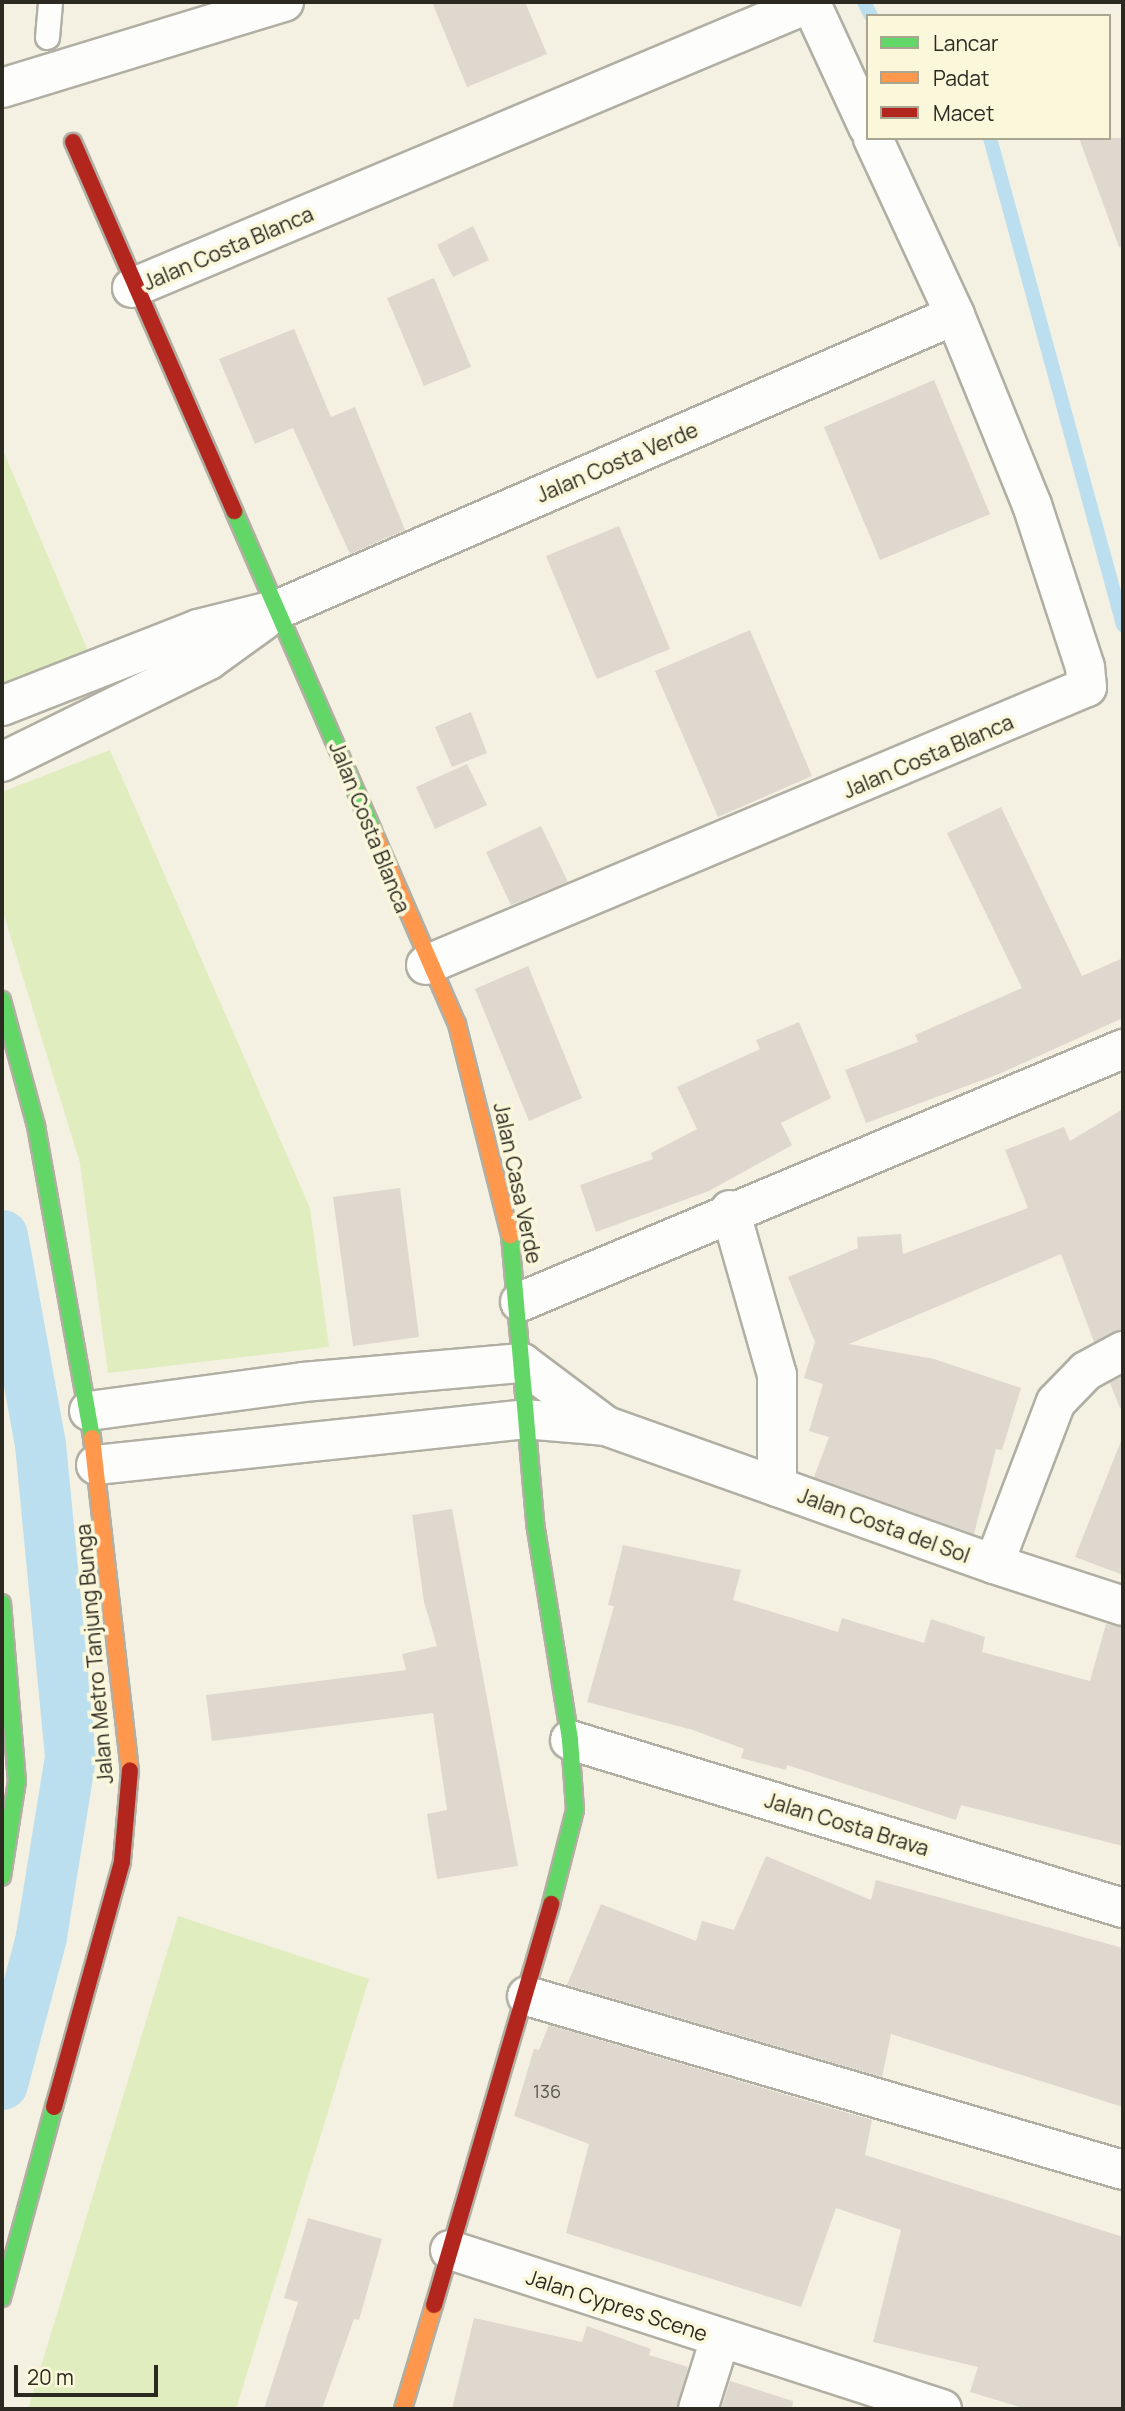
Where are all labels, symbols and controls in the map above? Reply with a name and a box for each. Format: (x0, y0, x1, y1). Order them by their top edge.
legend (866, 14, 1111, 140)
text: Lancar (933, 29, 999, 57)
text: Padat (933, 64, 989, 92)
text: Macet (933, 99, 994, 127)
street label: Jalan Costa Blanca (139, 201, 317, 295)
street label: Jalan Costa Verde (532, 417, 702, 507)
street label: Jalan Costa Blanca (839, 709, 1017, 803)
street label: Jalan Costa Blanca (324, 738, 416, 916)
street label: Jalan Casa Verde (489, 1100, 547, 1266)
street label: Jalan Costa del Sol (794, 1482, 974, 1568)
street label: Jalan Metro Tanjung Bunga (70, 1523, 118, 1785)
street label: Jalan Costa Brava (762, 1787, 932, 1861)
house number: 136 (533, 2080, 561, 2102)
street label: Jalan Cypres Scene (523, 2264, 711, 2346)
scale bar (18, 2352, 161, 2396)
text: 20 m (27, 2363, 74, 2391)

